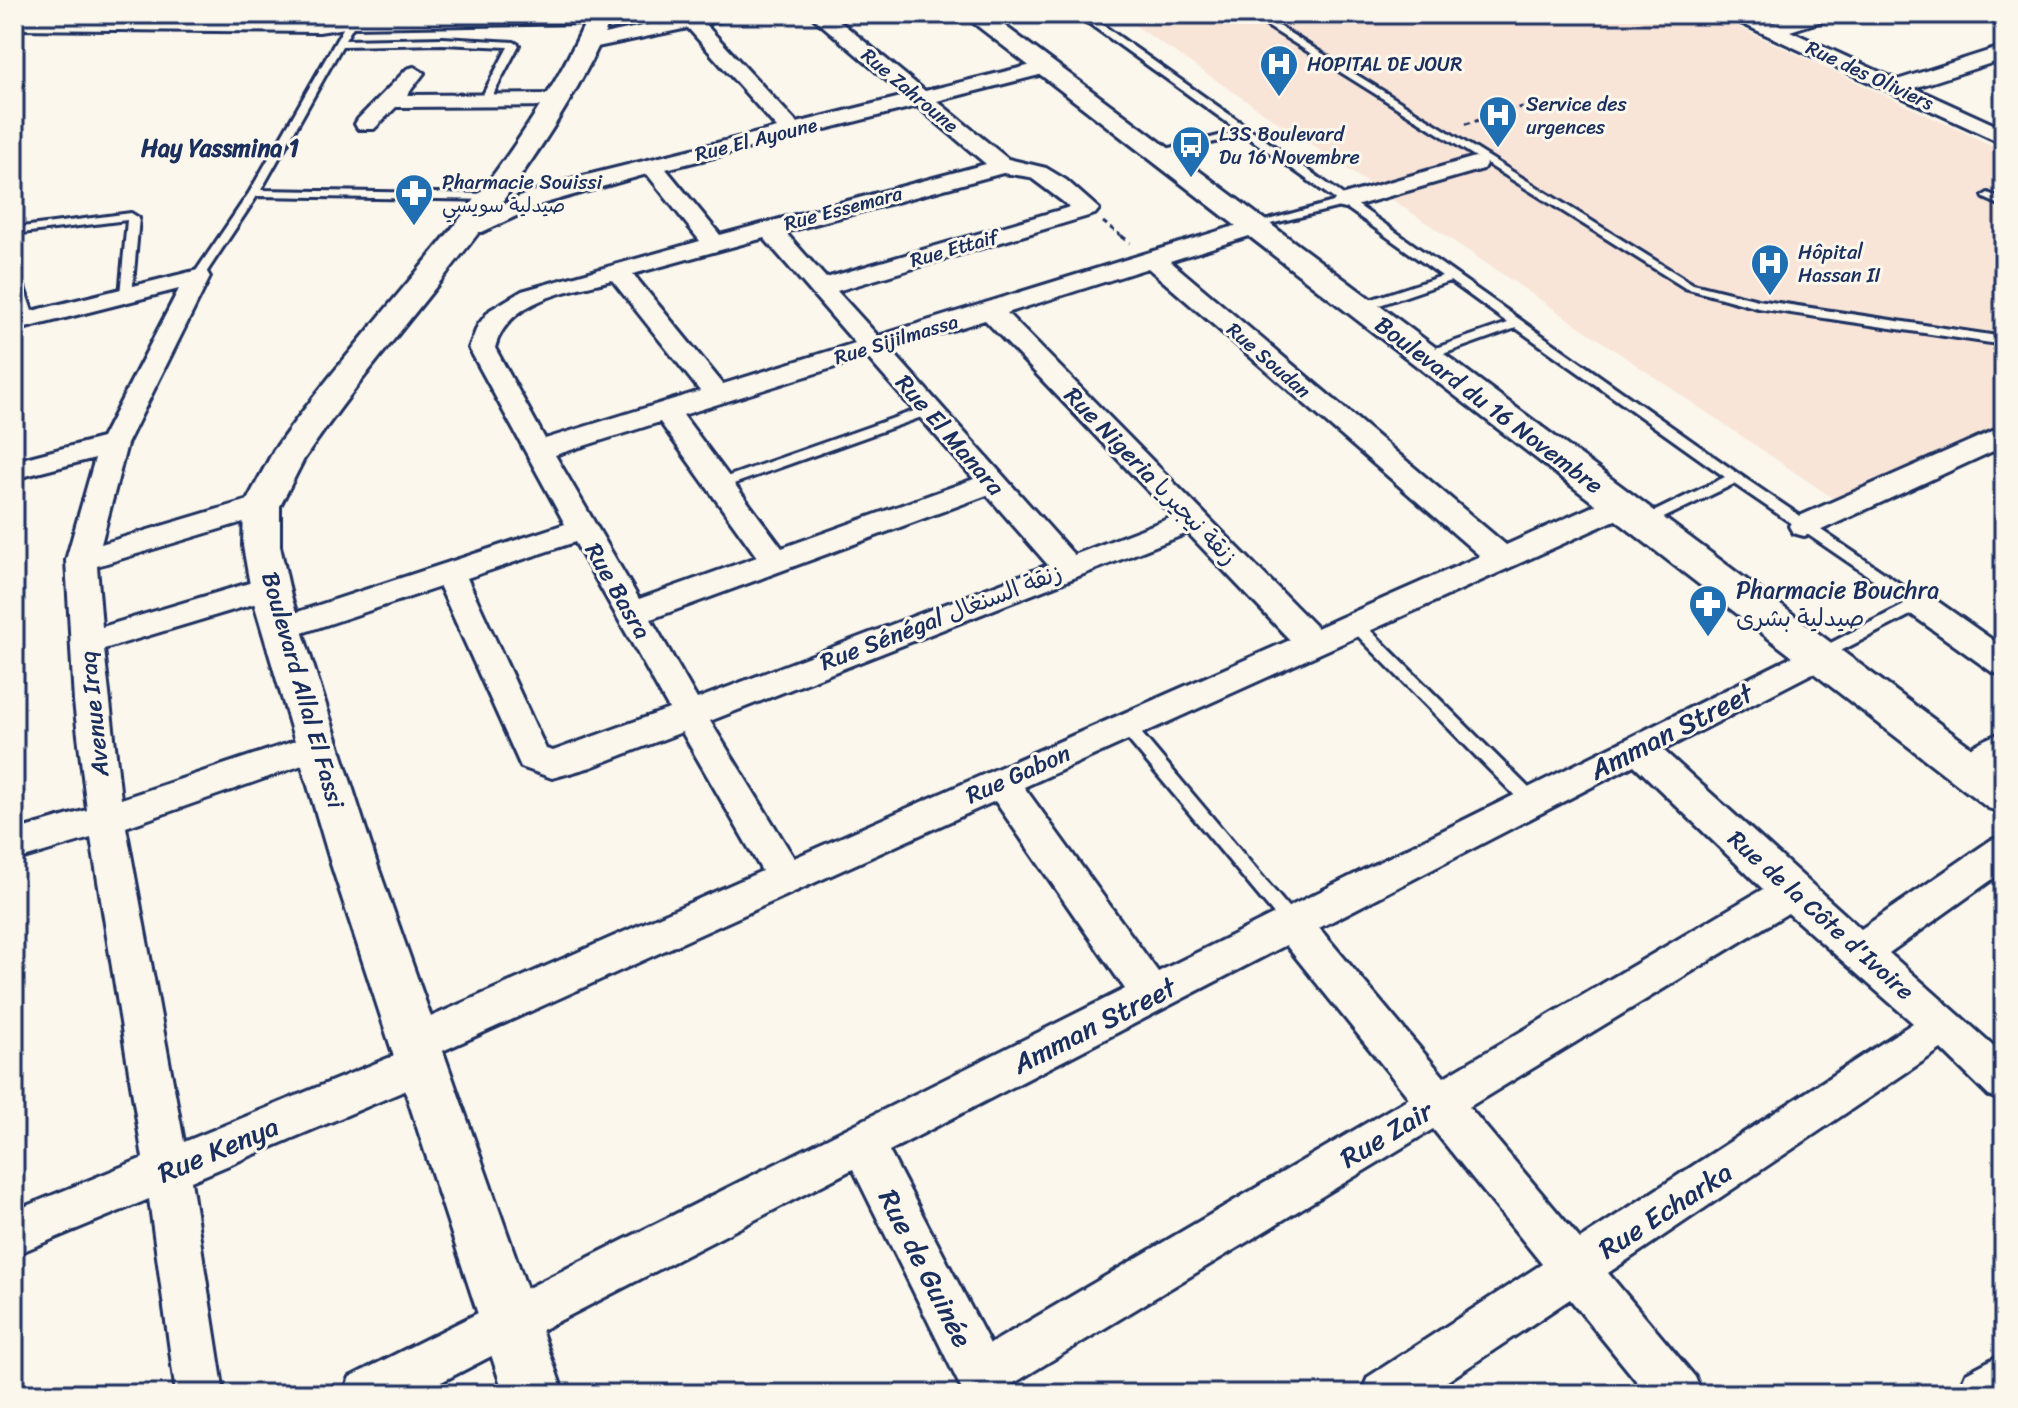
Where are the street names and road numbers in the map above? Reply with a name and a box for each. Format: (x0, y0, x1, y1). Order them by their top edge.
street label: Rue des Oliviers (1800, 30, 1940, 121)
street label: Rue Zahroune (853, 39, 967, 142)
street label: Rue El Ayoune (691, 107, 821, 172)
street label: Rue Essemara (780, 176, 907, 241)
street label: Rue Ettaif (906, 218, 1005, 278)
street label: Rue Sijilmassa (830, 304, 962, 375)
street label: Boulevard du 16 Novembre (1365, 305, 1613, 505)
street label: Rue Soudan (1218, 313, 1319, 407)
street label: Rue El Manara (885, 364, 1016, 506)
street label: Rue Nigeria زنقة نيجيريا (1054, 376, 1248, 576)
street label: Rue Basra (573, 534, 663, 648)
street label: Rue Sénégal زنقة السنغال (814, 551, 1068, 683)
street label: Boulevard Allal El Fassi (249, 567, 357, 814)
street label: Avenue Iraq (67, 649, 122, 780)
street label: Amman Street (1580, 668, 1763, 794)
street label: Rue Gabon (959, 732, 1077, 816)
street label: Rue de la Côte d'Ivoire (1718, 819, 1924, 1011)
street label: Amman Street (1003, 962, 1186, 1088)
street label: Rue Zair (1330, 1086, 1444, 1182)
street label: Rue Kenya (150, 1102, 287, 1197)
street label: Rue Echarka (1588, 1148, 1742, 1272)
street label: Rue de Guinée (865, 1180, 987, 1356)

